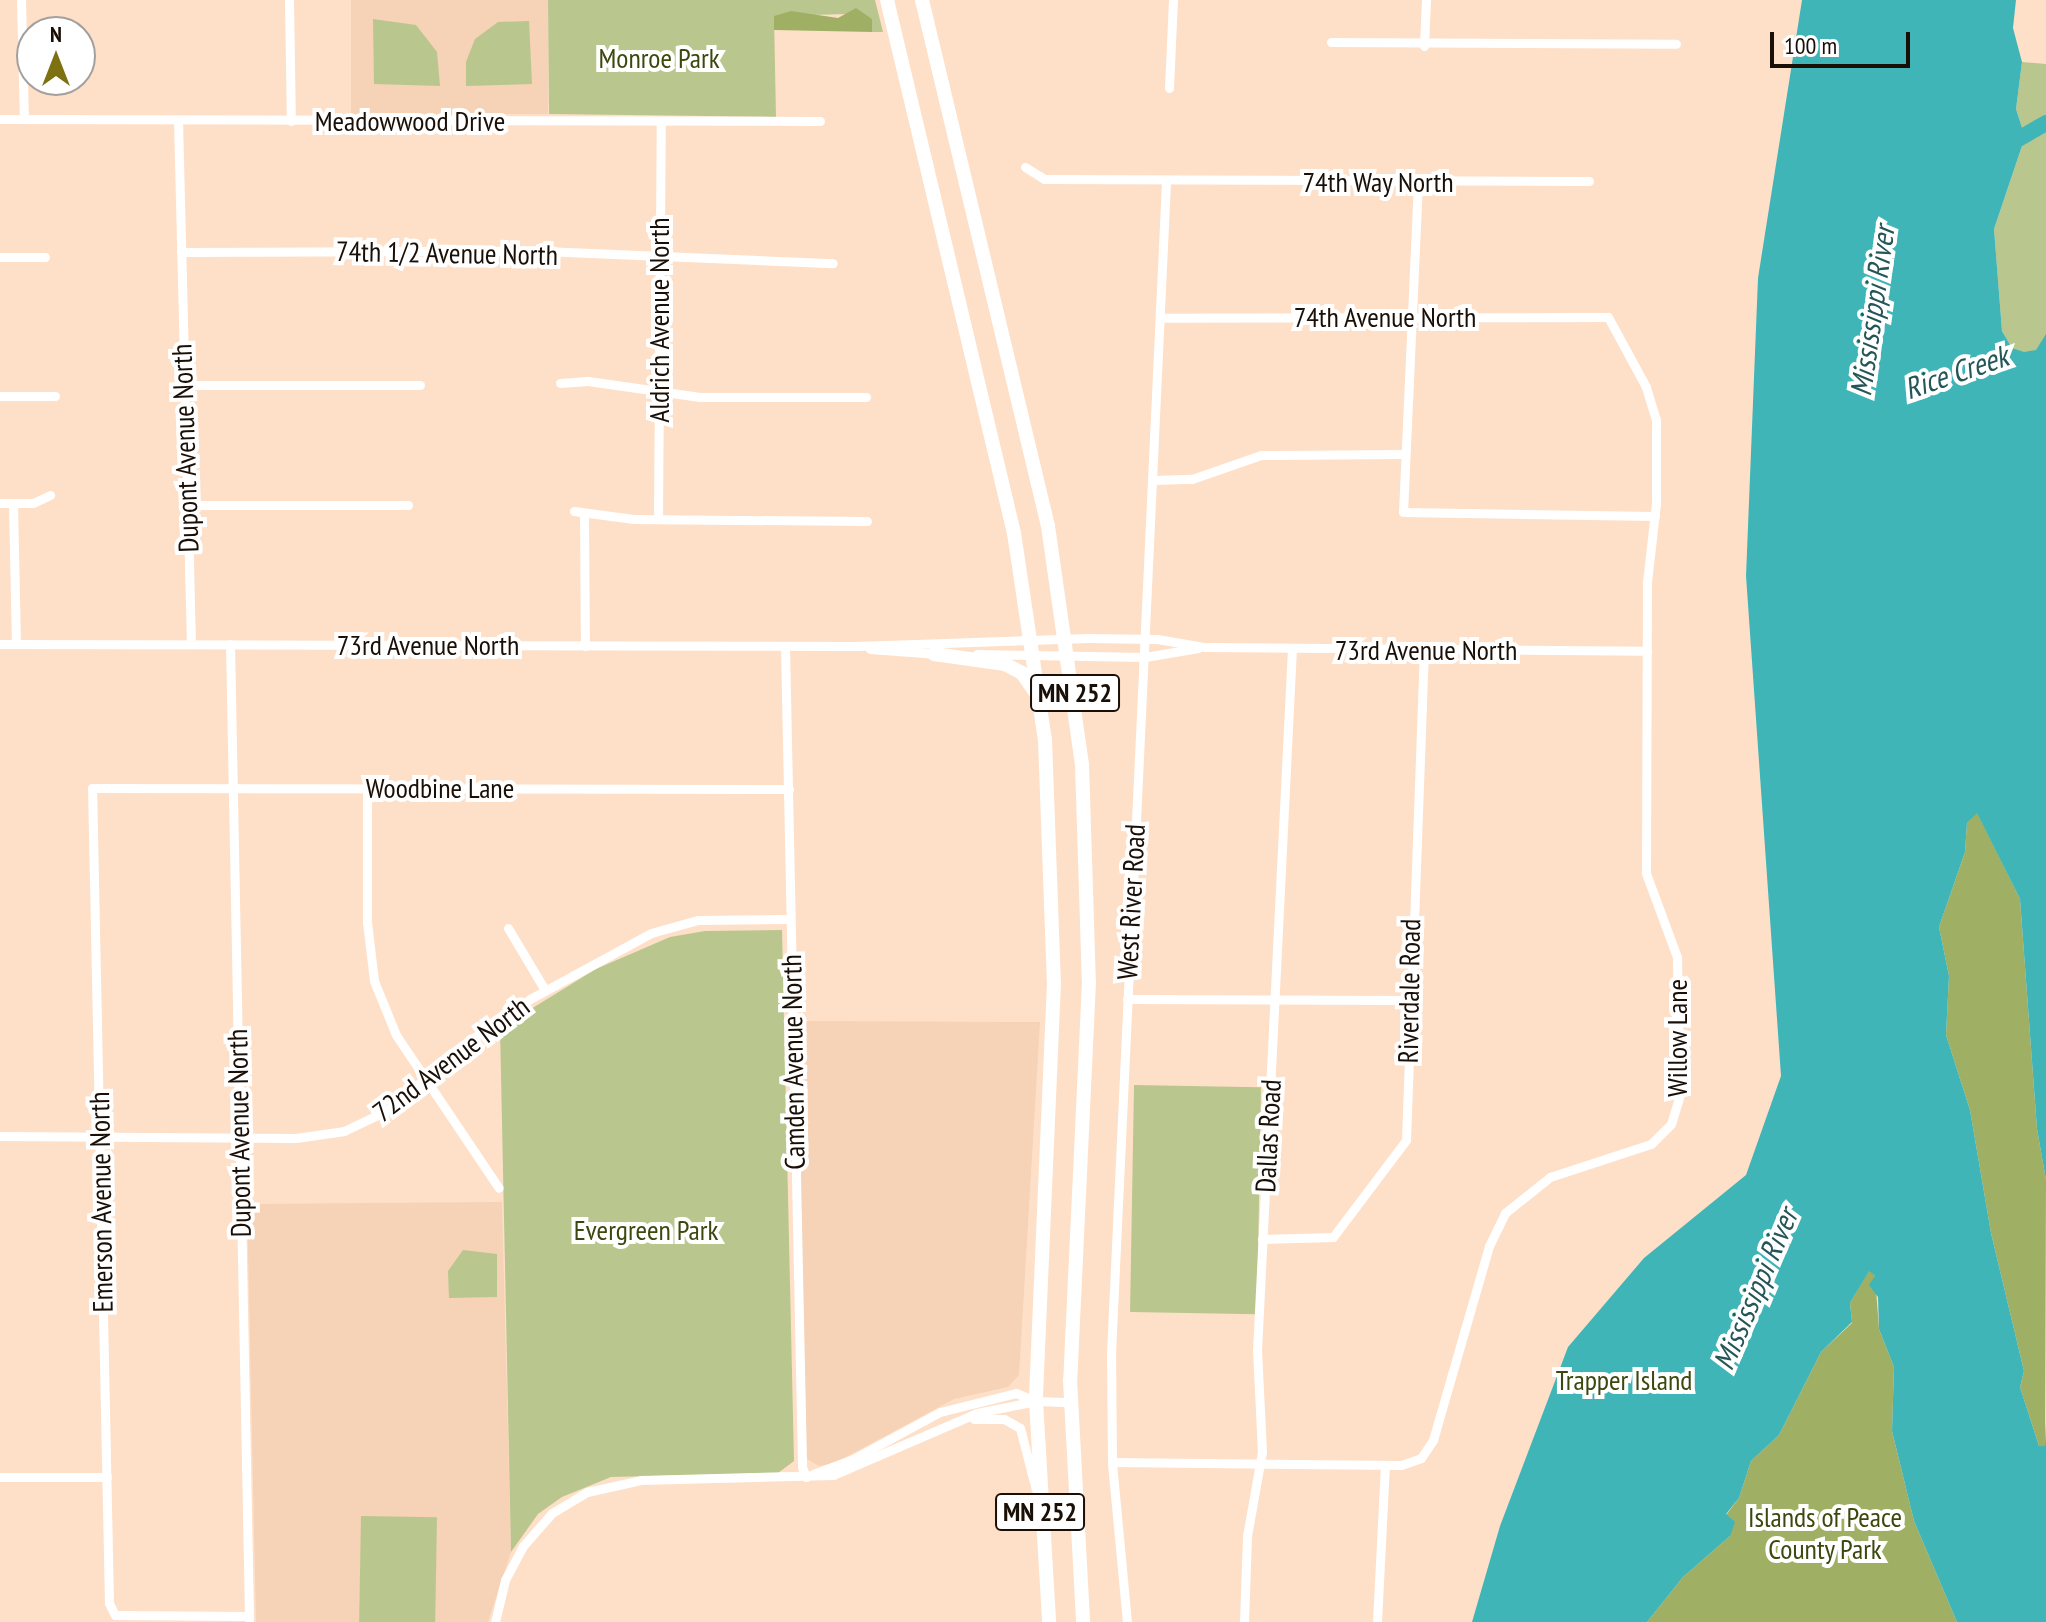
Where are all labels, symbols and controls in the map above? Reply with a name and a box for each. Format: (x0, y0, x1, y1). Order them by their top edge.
north arrow (16, 16, 96, 96)
scale bar (1774, 16, 1914, 66)
text: N (50, 20, 62, 48)
text: 100 m (1784, 30, 1837, 61)
park label: Monroe Park (598, 41, 720, 75)
street label: Meadowwood Drive (315, 104, 505, 138)
street label: 74th Way North (1302, 165, 1454, 199)
street label: Aldrich Avenue North (642, 217, 676, 423)
water label: Mississippi River (1842, 224, 1902, 398)
street label: 74th 1/2 Avenue North (335, 234, 559, 272)
street label: 74th Avenue North (1293, 300, 1477, 334)
water label: Rice Creek (1899, 337, 2013, 407)
street label: Dupont Avenue North (165, 343, 205, 553)
street label: 73rd Avenue North (336, 628, 520, 662)
street label: 73rd Avenue North (1334, 633, 1518, 667)
road number: MN 252 (1029, 671, 1121, 715)
street label: Woodbine Lane (366, 771, 514, 805)
street label: West River Road (1110, 823, 1152, 981)
street label: Riverdale Road (1391, 918, 1427, 1064)
street label: Camden Avenue North (774, 954, 812, 1170)
street label: Willow Lane (1660, 979, 1694, 1097)
street label: 72nd Avenue North (366, 989, 536, 1129)
street label: Dupont Avenue North (220, 1028, 258, 1238)
street label: Dallas Road (1248, 1079, 1288, 1193)
street label: Emerson Avenue North (82, 1091, 120, 1313)
water label: Mississippi River (1705, 1203, 1805, 1375)
park label: Evergreen Park (574, 1213, 718, 1247)
park label: Trapper Island (1556, 1363, 1692, 1397)
road number: MN 252 (994, 1490, 1086, 1534)
park label: Islands of Peace County Park (1748, 1500, 1902, 1566)

